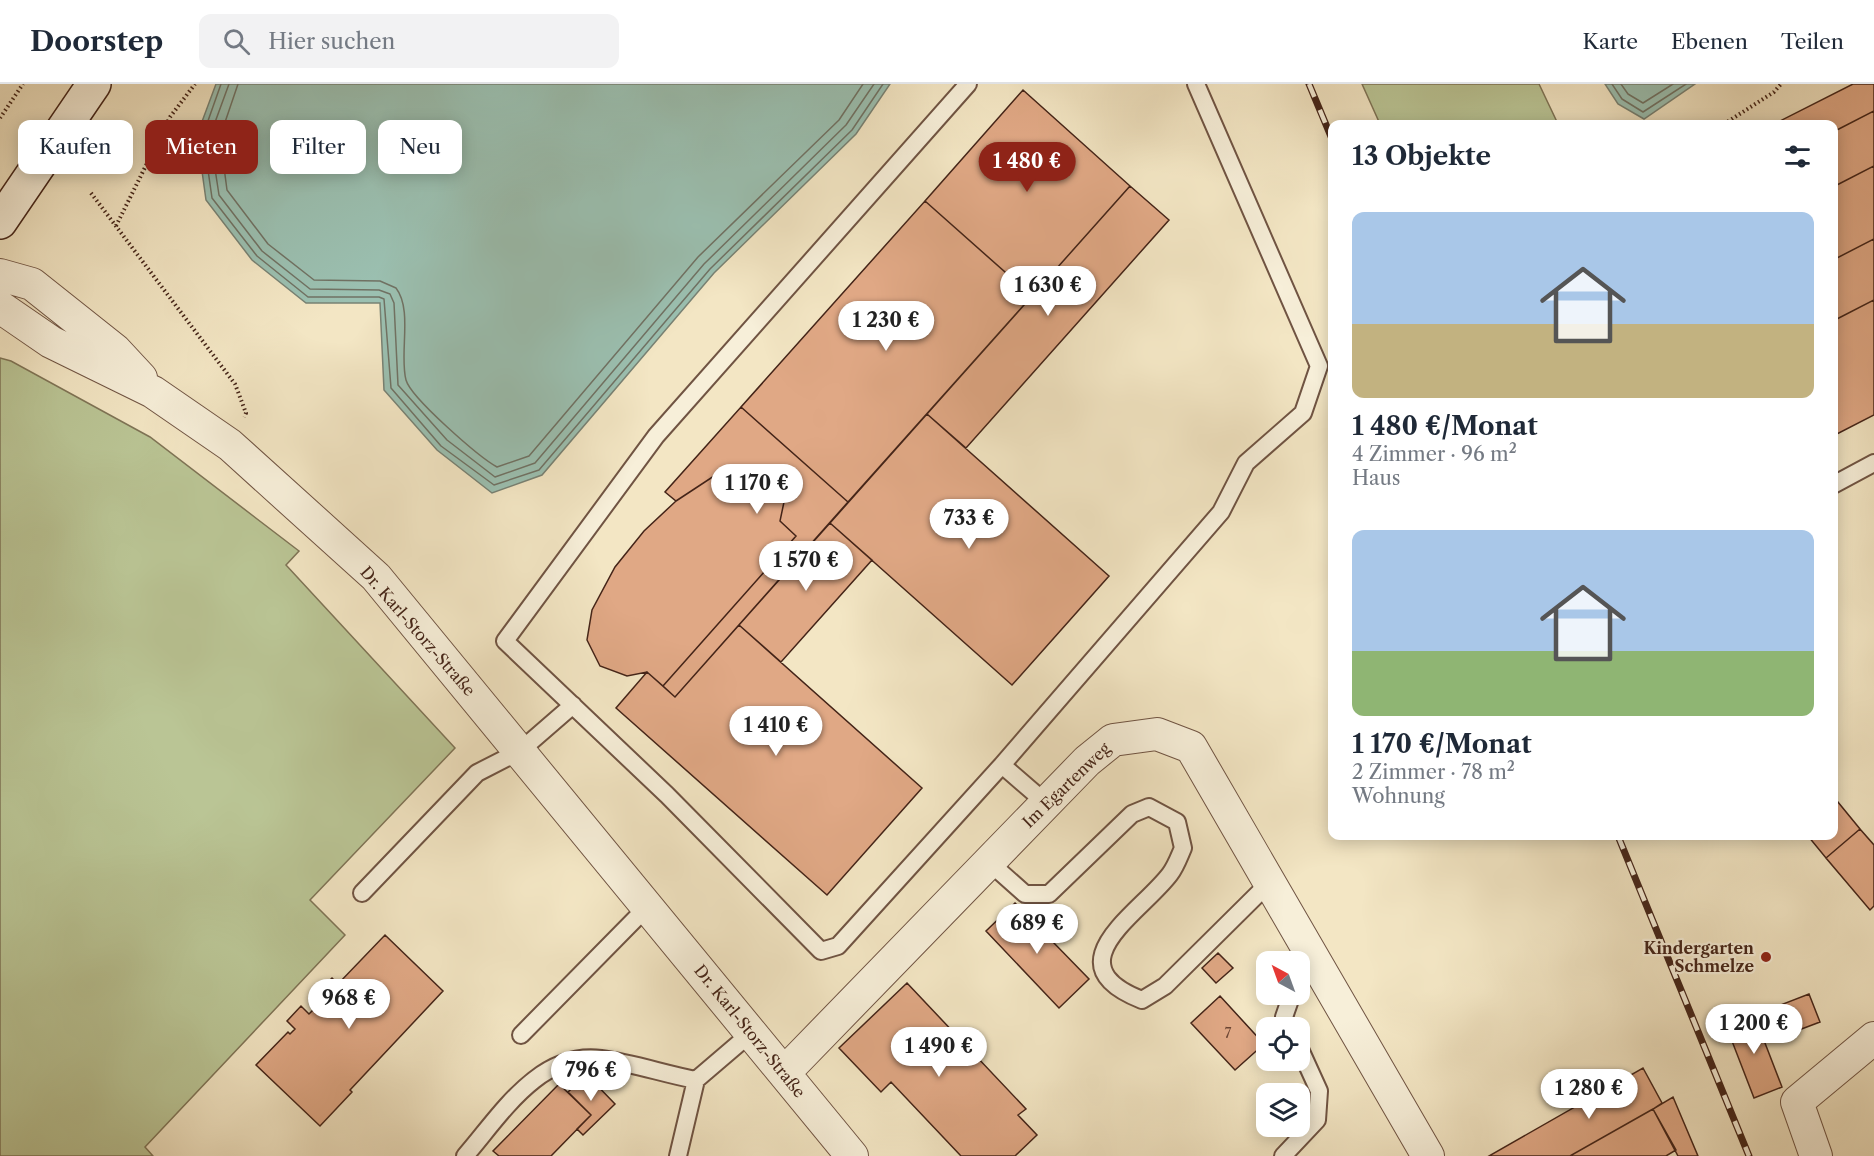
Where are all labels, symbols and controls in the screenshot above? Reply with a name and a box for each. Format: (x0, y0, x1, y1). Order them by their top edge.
search box (199, 14, 619, 68)
text: Doorstep (30, 24, 163, 58)
icon: search (220, 25, 253, 58)
text: Hier suchen (268, 28, 395, 55)
text: Karte (1583, 29, 1638, 54)
text: Ebenen (1671, 29, 1748, 54)
text: Teilen (1781, 29, 1844, 54)
chip: Kaufen (18, 120, 133, 174)
chip: Mieten (145, 120, 258, 174)
chip: Filter (270, 120, 366, 174)
chip: Neu (378, 120, 462, 174)
text: 13 Objekte (1352, 140, 1491, 172)
icon: filters (1781, 140, 1814, 173)
pin: 1 480 € (972, 142, 1082, 193)
text: 1 480 € (993, 149, 1061, 173)
icon: home (1529, 251, 1637, 359)
pin: 1 630 € (993, 266, 1103, 317)
text: 1 630 € (1014, 273, 1082, 297)
pin: 1 230 € (831, 301, 941, 352)
text: 1 230 € (852, 308, 920, 332)
text: 1 480 €/Monat (1352, 410, 1538, 442)
text: 4 Zimmer · 96 m² (1352, 442, 1517, 466)
pin: 1 170 € (702, 464, 812, 515)
text: Haus (1352, 466, 1401, 490)
text: 1 170 € (725, 471, 789, 495)
pin: 733 € (927, 499, 1011, 550)
text: 733 € (944, 506, 994, 530)
pin: 1 570 € (751, 541, 861, 592)
text: 1 570 € (773, 548, 839, 572)
street label: Dr. Karl-Storz-Straße (356, 562, 480, 700)
icon: home (1529, 569, 1637, 677)
pin: 1 410 € (721, 706, 831, 757)
text: 1 410 € (743, 713, 809, 737)
text: 1 170 €/Monat (1352, 728, 1532, 760)
street label: Im Egartenweg (1018, 738, 1114, 832)
text: 2 Zimmer · 78 m² (1352, 760, 1515, 784)
text: Wohnung (1352, 784, 1445, 808)
pin: 689 € (995, 904, 1079, 955)
text: 689 € (1010, 911, 1064, 935)
place label: Kindergarten Schmelze (1643, 938, 1754, 976)
marker: Kindergarten Schmelze (1759, 950, 1773, 964)
north arrow (1256, 951, 1310, 1005)
map controls (1256, 951, 1310, 1137)
street label: Dr. Karl-Storz-Straße (690, 960, 810, 1102)
pin: 968 € (307, 979, 391, 1030)
text: 968 € (322, 986, 376, 1010)
pin: 1 200 € (1699, 1004, 1809, 1055)
text: 1 200 € (1719, 1011, 1789, 1035)
button: locate (1256, 1017, 1310, 1071)
house number: 7 (1225, 1024, 1232, 1042)
pin: 1 490 € (884, 1027, 994, 1078)
text: 1 490 € (905, 1034, 973, 1058)
pin: 796 € (549, 1051, 633, 1102)
text: 796 € (565, 1058, 617, 1082)
pin: 1 280 € (1534, 1069, 1644, 1120)
text: 1 280 € (1555, 1076, 1623, 1100)
button: layers (1256, 1083, 1310, 1137)

